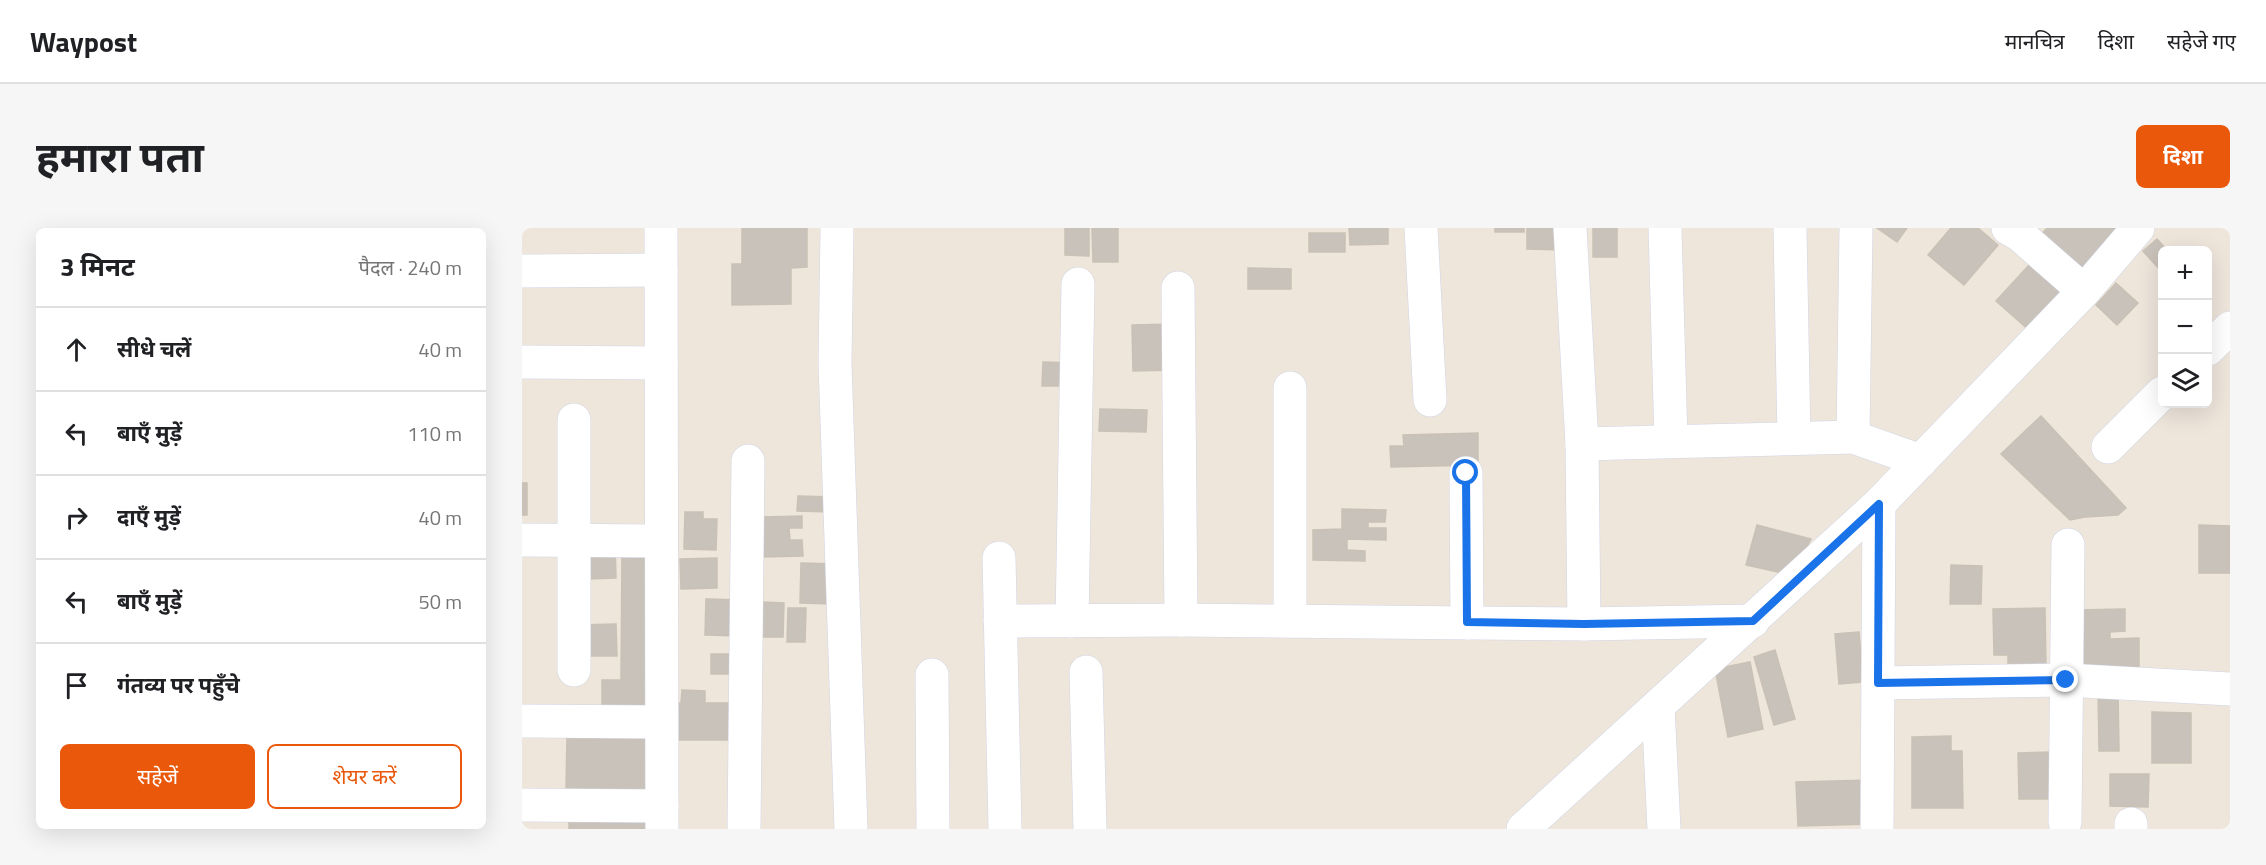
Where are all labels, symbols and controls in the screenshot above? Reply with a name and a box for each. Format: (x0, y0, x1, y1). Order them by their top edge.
text: Waypost (30, 20, 137, 63)
text: मानचित्र (2005, 25, 2065, 57)
text: दिशा (2098, 25, 2134, 57)
text: सहेजे गए (2167, 25, 2236, 57)
text: हमारा पता (36, 124, 204, 188)
button: दिशा (2136, 125, 2230, 188)
map controls (2158, 246, 2212, 408)
button: + (2158, 246, 2212, 300)
text: 3 मिनट (60, 247, 135, 286)
text: पैदल · 240 m (359, 252, 462, 283)
button: − (2158, 300, 2212, 354)
text: सीधे चलें (117, 332, 191, 366)
icon: ahead (60, 333, 93, 366)
text: 40 m (418, 334, 462, 365)
button: layers (2158, 354, 2212, 408)
text: बाएँ मुड़ें (117, 416, 182, 450)
icon: left (60, 417, 93, 450)
text: 110 m (407, 418, 462, 449)
route start (1452, 459, 1478, 485)
text: दाएँ मुड़ें (117, 500, 181, 534)
icon: right (60, 501, 93, 534)
text: 40 m (418, 502, 462, 533)
text: बाएँ मुड़ें (117, 584, 182, 618)
icon: left (60, 585, 93, 618)
text: 50 m (418, 586, 462, 617)
route end (2052, 666, 2078, 692)
text: गंतव्य पर पहुँचे (117, 668, 240, 702)
icon: arrive (60, 669, 93, 702)
button: सहेजें (60, 744, 255, 809)
button: शेयर करें (267, 744, 462, 809)

